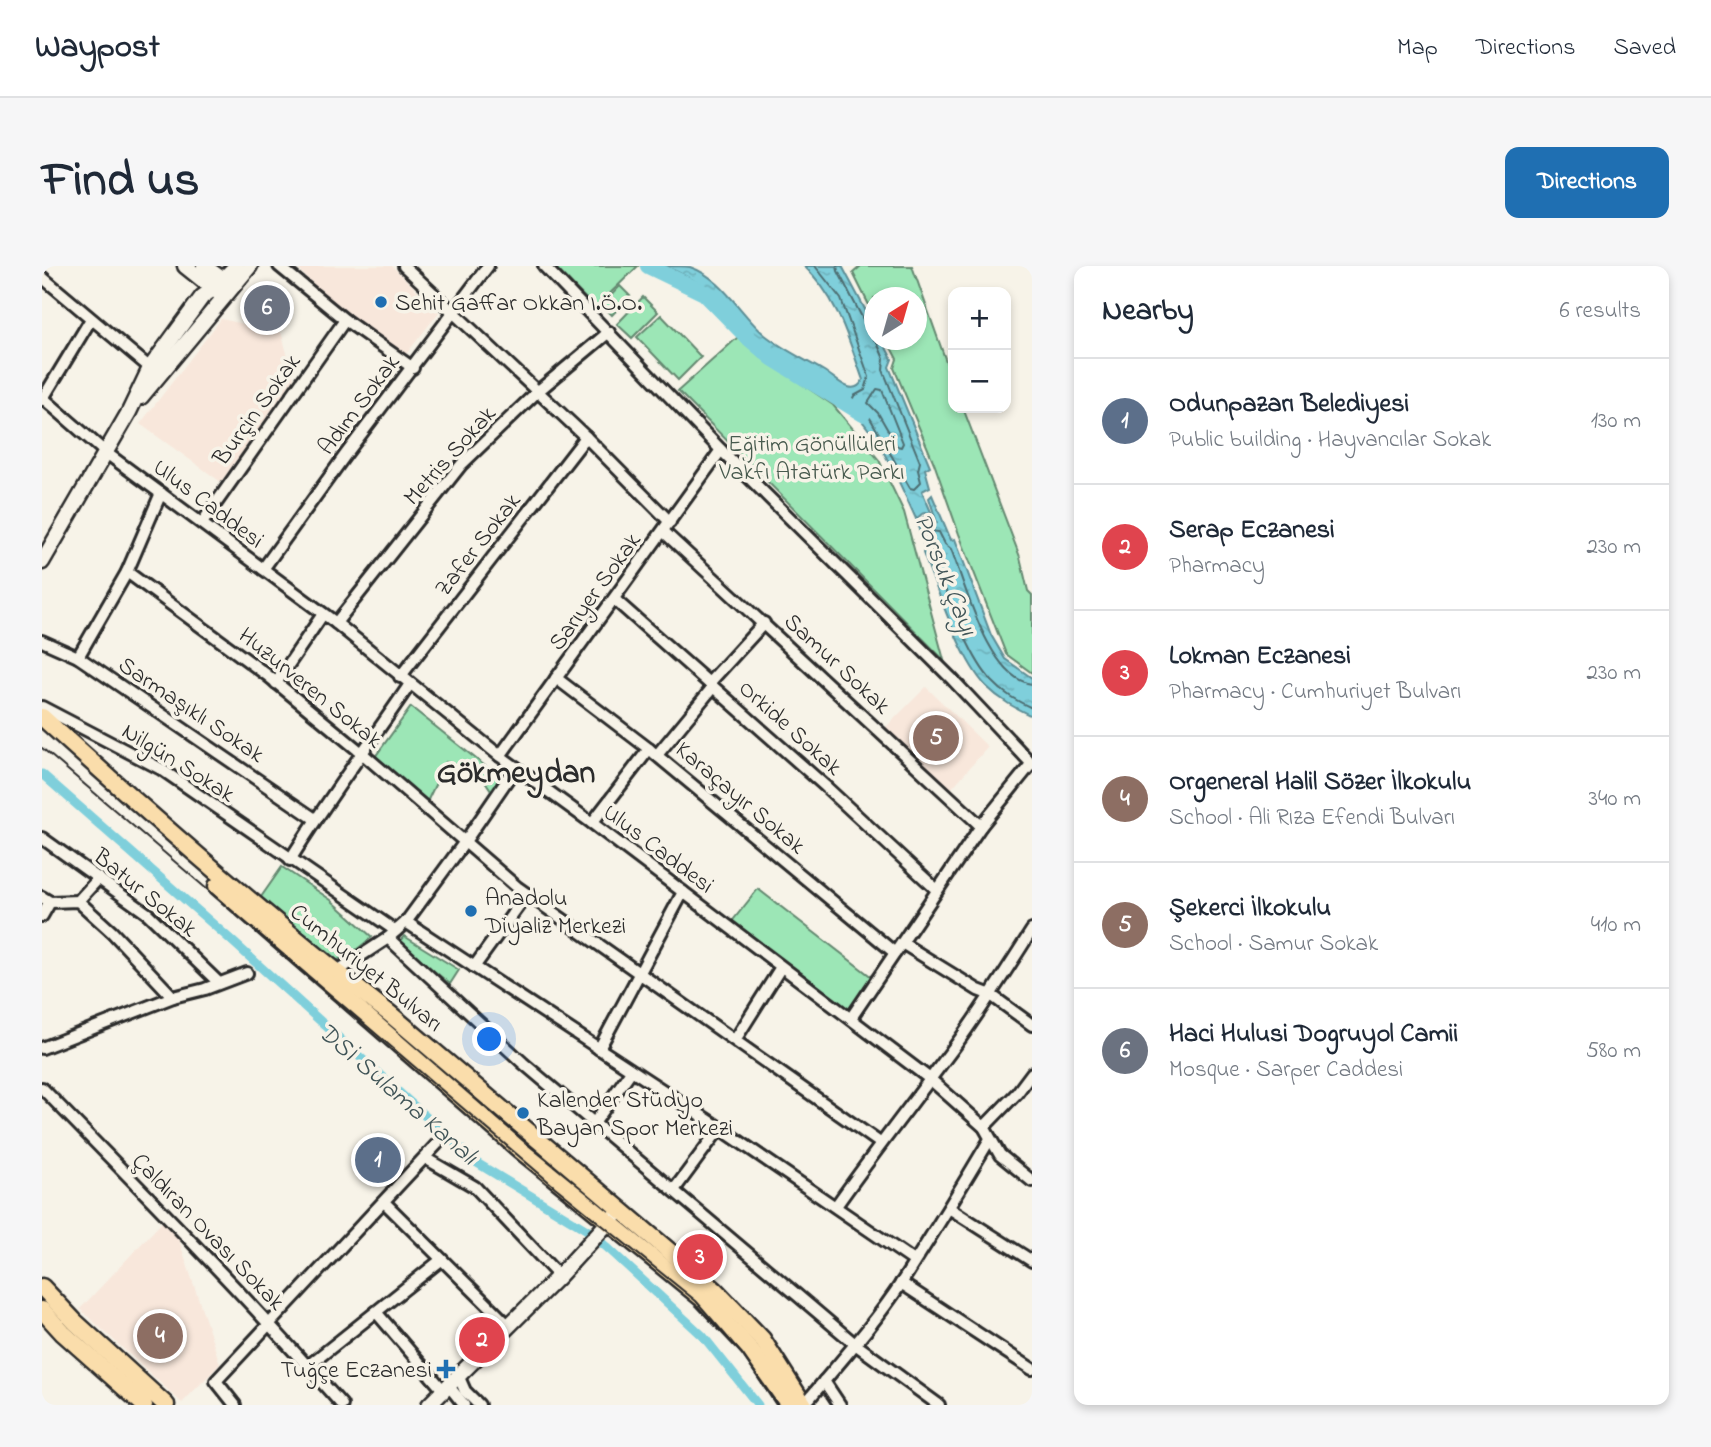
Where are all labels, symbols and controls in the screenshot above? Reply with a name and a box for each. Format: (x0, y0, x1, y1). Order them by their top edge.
text: Waypost (35, 24, 160, 72)
text: Map (1397, 31, 1438, 66)
text: Directions (1476, 31, 1575, 66)
text: Saved (1613, 31, 1676, 66)
text: Find us (42, 146, 199, 218)
button: Directions (1505, 147, 1669, 218)
pin: 6 (244, 282, 290, 334)
place label: Sehit Gaffar Okkan I.Ö.O. (395, 287, 642, 322)
north arrow (864, 287, 927, 350)
map controls (948, 287, 1011, 413)
button: + (948, 287, 1011, 350)
text: Nearby (1102, 290, 1194, 334)
marker: Sehit Gaffar Okkan I.Ö.O. (373, 294, 389, 310)
text: 6 results (1560, 295, 1641, 328)
street label: Burçin Sokak (205, 347, 311, 475)
street label: Adım Sokak (310, 347, 410, 463)
button: − (948, 350, 1011, 413)
text: Odunpazarı Belediyesi (1169, 386, 1409, 424)
street label: Metris Sokak (396, 398, 506, 515)
text: 1 (1121, 405, 1129, 438)
text: 130 m (1591, 405, 1641, 438)
text: Public building · Hayvancılar Sokak (1169, 424, 1491, 457)
park label: Eğitim Gönüllüleri Vakfı Atatürk Parkı (718, 428, 905, 491)
street label: Ulus Caddesi (144, 451, 271, 559)
street label: Zafer Sokak (427, 486, 531, 605)
water label: Porsuk Çayı (903, 508, 986, 643)
text: Serap Eczanesi (1169, 512, 1335, 550)
street label: Sarıyer Sokak (541, 526, 652, 660)
text: 2 (1119, 531, 1131, 564)
text: 230 m (1587, 531, 1641, 564)
text: Pharmacy (1169, 550, 1265, 583)
street label: Samur Sokak (775, 606, 898, 724)
street label: Huzurveren Sokak (230, 620, 389, 758)
text: Lokman Eczanesi (1169, 638, 1351, 676)
street label: Sarmaşıklı Sokak (110, 649, 271, 773)
text: 3 (1120, 657, 1130, 690)
text: 230 m (1587, 657, 1641, 690)
street label: Orkide Sokak (730, 673, 849, 785)
text: Pharmacy · Cumhuriyet Bulvarı (1169, 676, 1462, 709)
pin: 5 (913, 712, 959, 764)
street label: Nilgün Sokak (114, 715, 242, 813)
street label: Karaçayır Sokak (666, 734, 813, 865)
district label: Gökmeydan (437, 751, 596, 799)
text: Orgeneral Halil Sözer İlkokulu (1169, 764, 1471, 802)
text: 4 (1120, 783, 1130, 816)
text: 340 m (1588, 783, 1641, 816)
street label: Ulus Caddesi (594, 796, 721, 904)
text: School · Ali Rıza Efendi Bulvarı (1169, 802, 1455, 835)
street label: Batur Sokak (84, 840, 205, 947)
place label: Anadolu Diyaliz Merkezi (484, 882, 626, 946)
text: Şekerci İlkokulu (1169, 890, 1331, 928)
street label: Cumhuriyet Bulvarı (281, 896, 450, 1043)
marker: Anadolu Diyaliz Merkezi (463, 903, 479, 919)
text: 5 (1118, 909, 1132, 942)
text: 410 m (1591, 909, 1641, 942)
text: School · Samur Sokak (1169, 928, 1378, 961)
water label: DSİ Sulama Kanalı (309, 1015, 487, 1177)
text: Haci Hulusi Dogruyol Camii (1169, 1016, 1458, 1054)
your location (472, 1022, 506, 1056)
text: 6 (1120, 1035, 1130, 1068)
text: 580 m (1586, 1035, 1641, 1068)
text: Mosque · Sarper Caddesi (1169, 1054, 1403, 1087)
place label: Kalender Stüdyo Bayan Spor Merkezi (536, 1084, 733, 1148)
marker: Kalender Stüdyo Bayan Spor Merkezi (515, 1105, 531, 1121)
pin: 1 (355, 1134, 401, 1186)
street label: Çaldıran Ovası Sokak (122, 1146, 292, 1320)
pin: 3 (677, 1231, 723, 1283)
pin: 4 (137, 1310, 183, 1362)
pin: 2 (459, 1314, 505, 1366)
place label: Tuğçe Eczanesi (280, 1354, 432, 1389)
marker: Tuğçe Eczanesi (438, 1361, 454, 1377)

